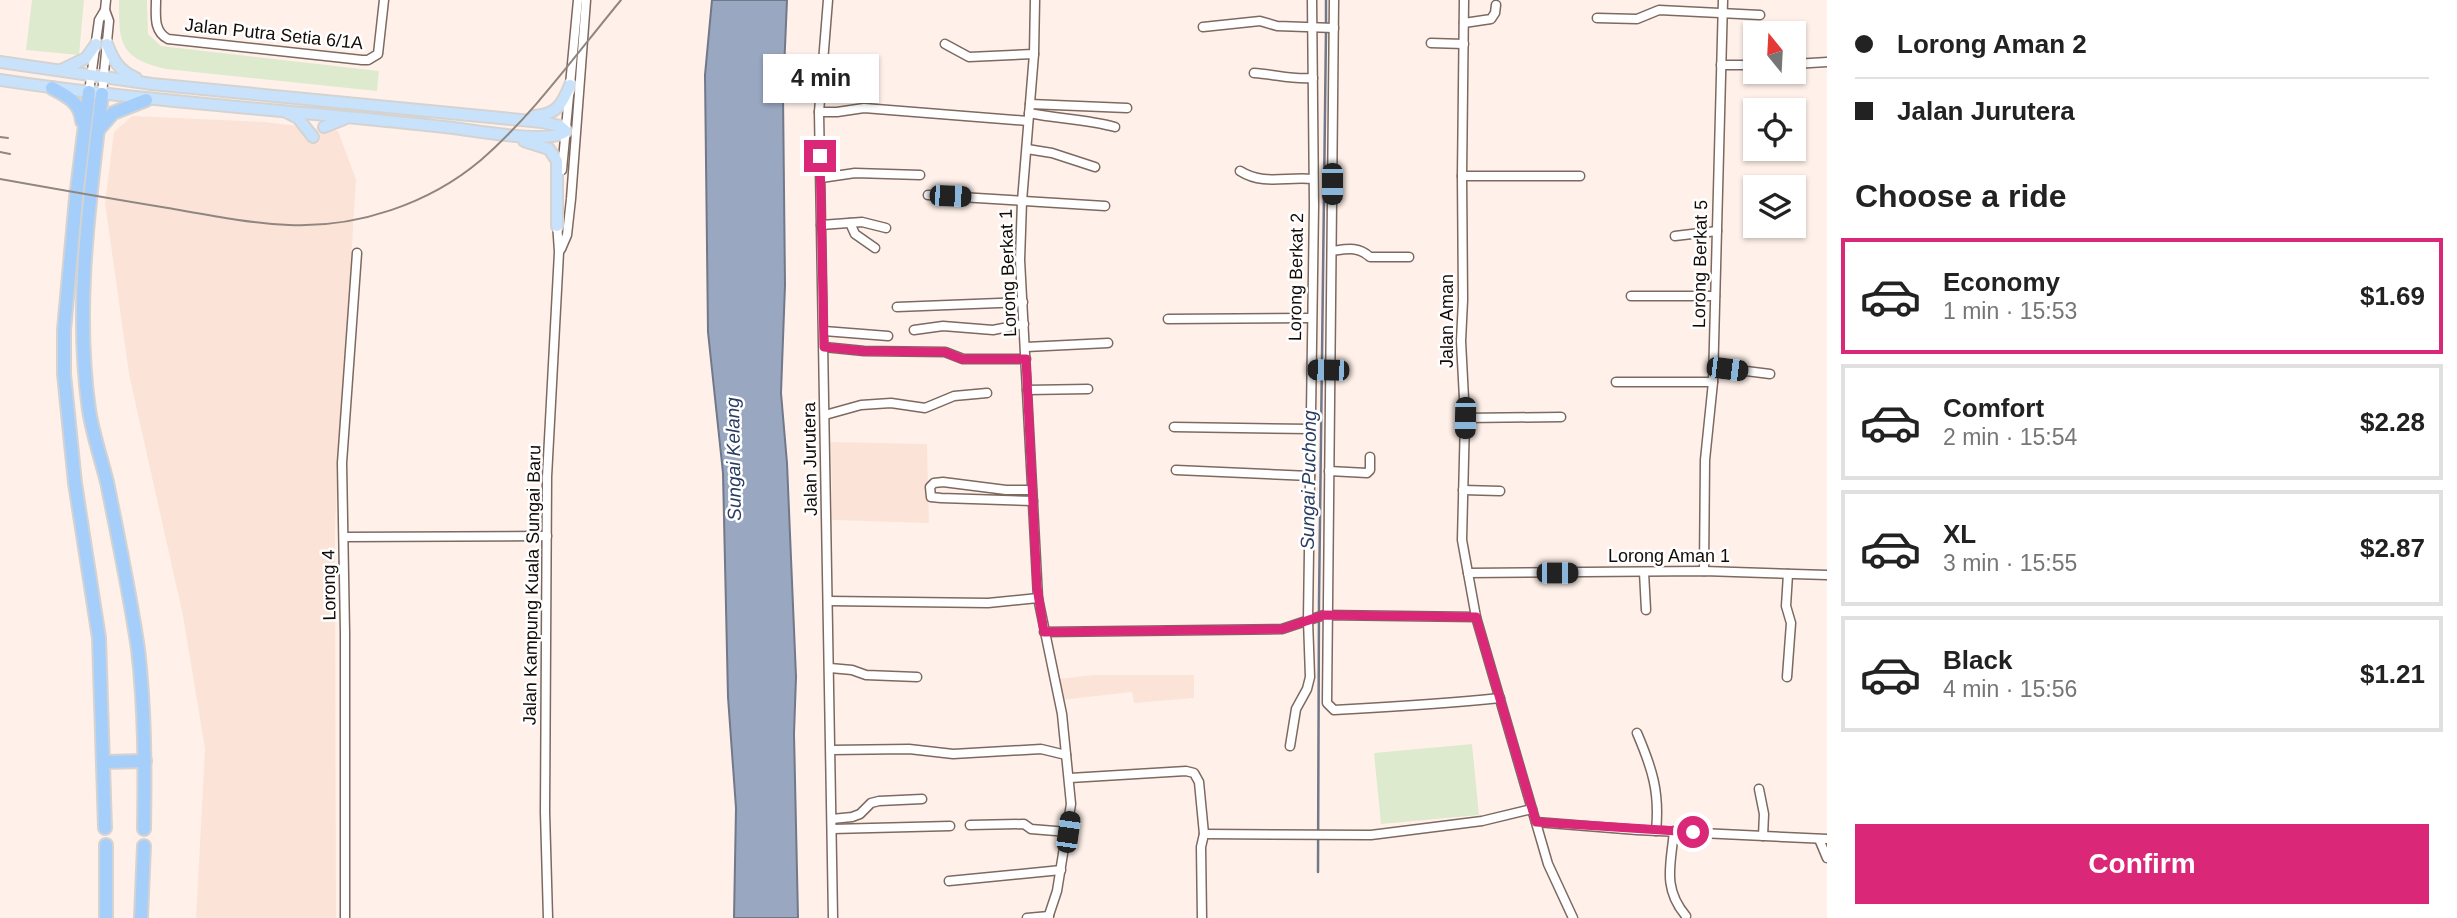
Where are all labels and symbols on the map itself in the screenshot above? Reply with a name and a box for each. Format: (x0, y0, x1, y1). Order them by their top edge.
street label: Jalan Putra Setia 6/1A (184, 15, 364, 53)
north arrow (1743, 21, 1806, 84)
callout: 4 min (762, 54, 878, 104)
route end (804, 140, 836, 172)
car (1322, 163, 1343, 205)
car (929, 185, 972, 207)
street label: Lorong Berkat 5 (1689, 200, 1711, 328)
street label: Lorong Berkat 1 (996, 209, 1020, 337)
street label: Lorong Berkat 2 (1285, 213, 1307, 341)
street label: Jalan Aman (1437, 274, 1457, 368)
car (1705, 356, 1750, 382)
car (1307, 359, 1350, 381)
water label: Sungai Kelang (722, 397, 745, 521)
car (1455, 397, 1476, 439)
street label: Jalan Jurutera (799, 401, 821, 516)
water label: Sungai Puchong (1297, 410, 1320, 550)
street label: Jalan Kampung Kuala Sungai Baru (520, 445, 544, 725)
street label: Lorong Aman 1 (1608, 546, 1730, 566)
street label: Lorong 4 (318, 549, 340, 621)
car (1537, 563, 1579, 584)
car (1055, 810, 1082, 854)
route start (1677, 816, 1709, 848)

